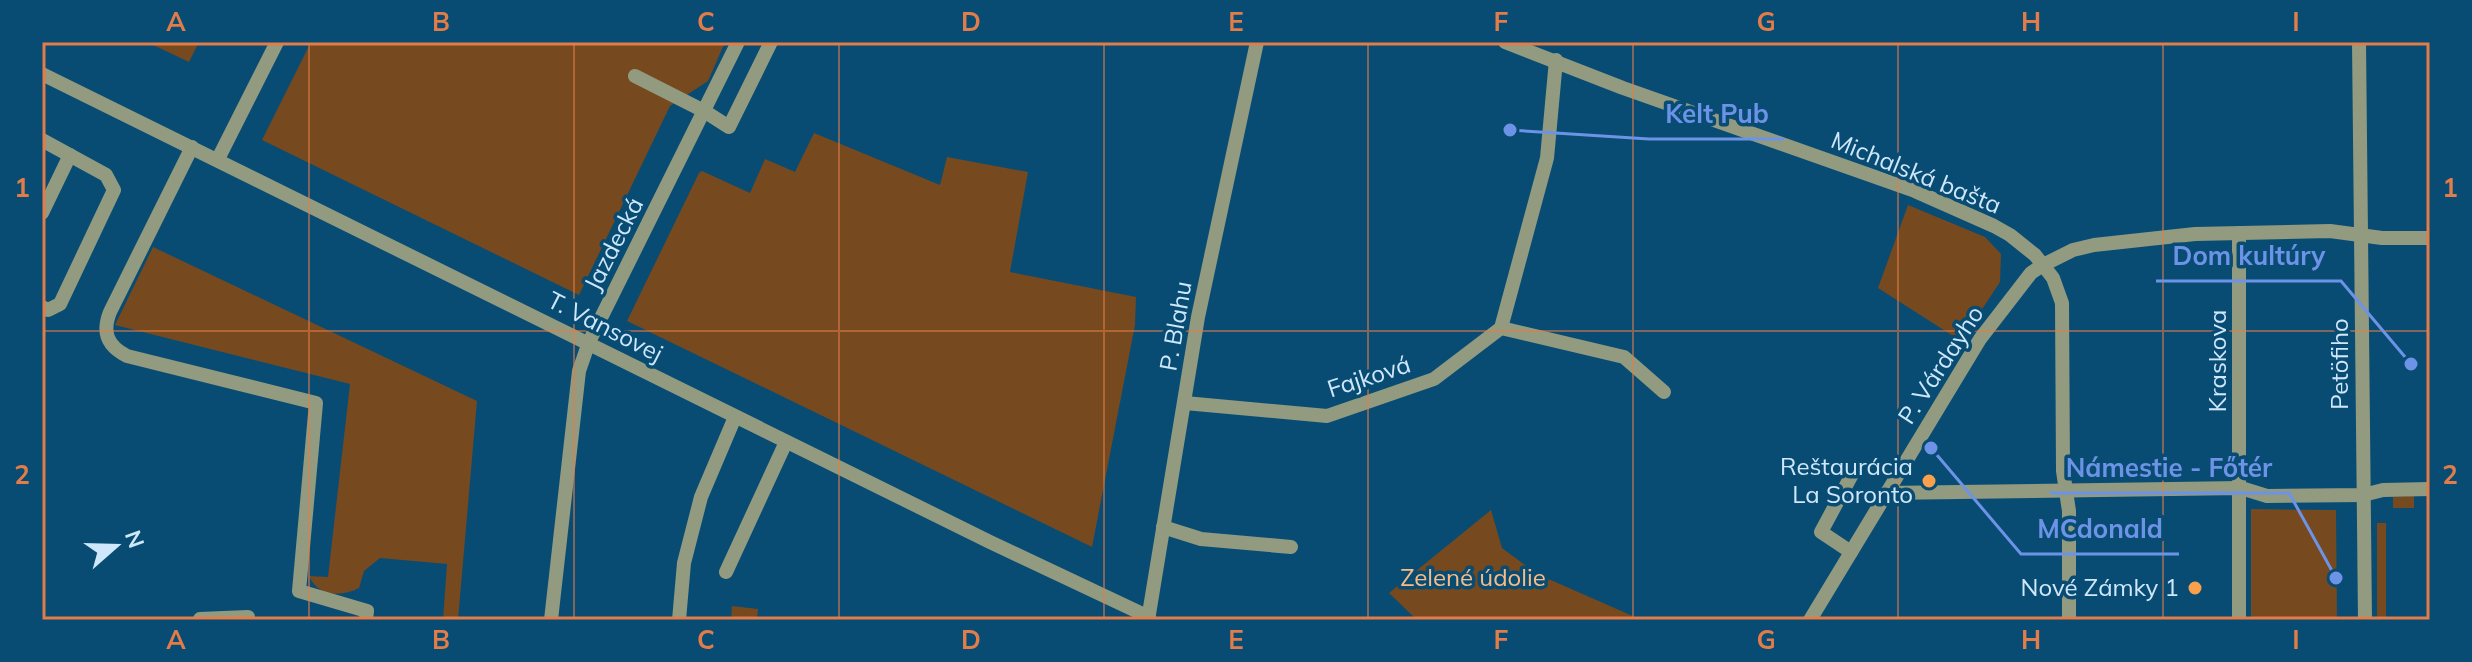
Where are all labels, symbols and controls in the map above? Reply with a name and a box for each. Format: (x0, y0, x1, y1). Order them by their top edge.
text: A (166, 5, 186, 38)
text: B (432, 5, 450, 38)
text: C (697, 5, 715, 38)
text: D (961, 5, 981, 38)
text: E (1228, 5, 1244, 38)
text: F (1494, 5, 1509, 38)
text: G (1756, 5, 1776, 38)
text: H (2021, 5, 2041, 38)
text: I (2292, 5, 2300, 38)
callout: Kelt Pub (1649, 89, 1784, 139)
text: Kelt Pub (1665, 97, 1769, 130)
street label: Michalská bašta (1827, 124, 2006, 220)
text: 1 (14, 171, 30, 204)
text: 1 (2442, 171, 2458, 204)
street label: Jazdecká (577, 192, 649, 295)
callout: Dom kultúry (2156, 231, 2341, 281)
text: Dom kultúry (2173, 239, 2326, 272)
street label: P. Blahu (1152, 279, 1198, 373)
street label: T. Vansovej (543, 284, 668, 368)
street label: P. Várdayho (1891, 300, 1990, 429)
street label: Kraskova (2202, 310, 2232, 412)
street label: Petöfiho (2324, 318, 2354, 410)
street label: Fajková (1323, 349, 1414, 404)
callout: Námestie - Főtér (2050, 443, 2289, 493)
place label: Reštaurácia La Soronto (1780, 451, 1913, 509)
text: Námestie - Főtér (2066, 451, 2273, 484)
text: 2 (14, 458, 30, 491)
text: 2 (2442, 458, 2458, 491)
marker: Reštaurácia La Soronto (1920, 472, 1938, 490)
callout: MCdonald (2021, 504, 2179, 554)
north arrow (76, 506, 156, 586)
text: MCdonald (2037, 512, 2163, 545)
text: N (119, 527, 151, 552)
park label: Zelené údolie (1400, 562, 1546, 592)
place label: Nové Zámky 1 (2021, 572, 2179, 602)
marker: Nové Zámky 1 (2186, 579, 2204, 597)
text: A (166, 623, 186, 656)
text: B (432, 623, 450, 656)
text: C (697, 623, 715, 656)
text: D (961, 623, 981, 656)
text: E (1228, 623, 1244, 656)
text: F (1494, 623, 1509, 656)
text: G (1756, 623, 1776, 656)
text: H (2021, 623, 2041, 656)
text: I (2292, 623, 2300, 656)

